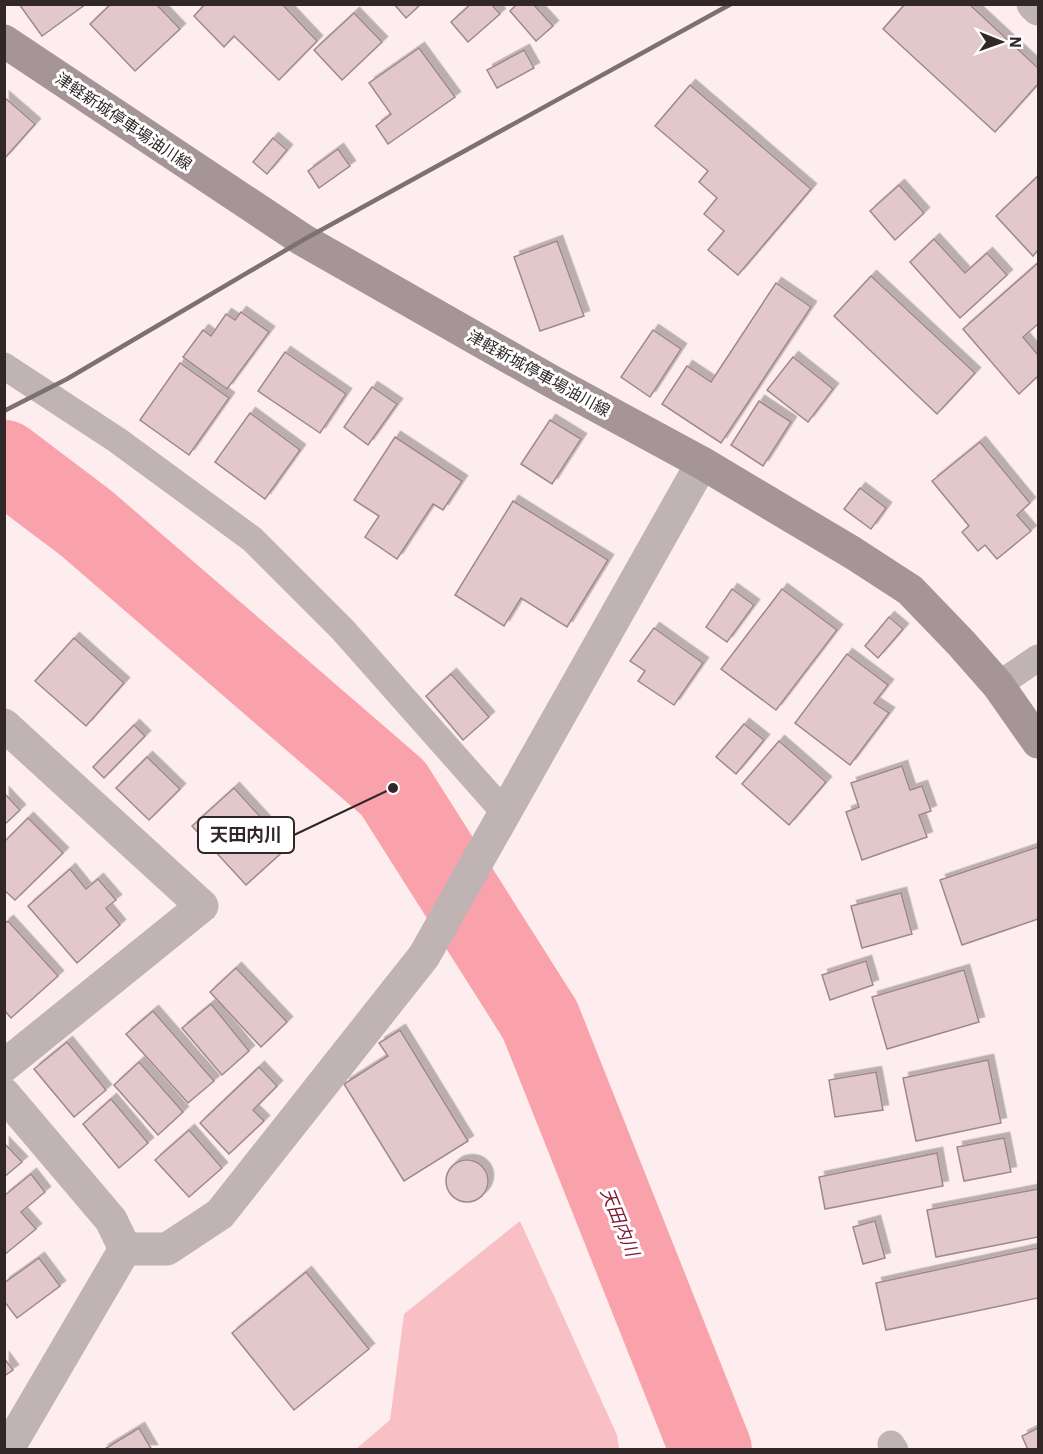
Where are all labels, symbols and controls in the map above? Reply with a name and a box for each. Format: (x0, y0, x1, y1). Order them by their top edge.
north arrow (971, 12, 1031, 72)
text: N (1006, 36, 1026, 48)
street label: 津軽新城停車場油川線 (52, 68, 196, 174)
street label: 津軽新城停車場油川線 (464, 325, 614, 421)
callout: 天田内川 (198, 817, 294, 853)
text: 天田内川 (210, 823, 282, 846)
water label: 天田内川 (596, 1184, 645, 1262)

